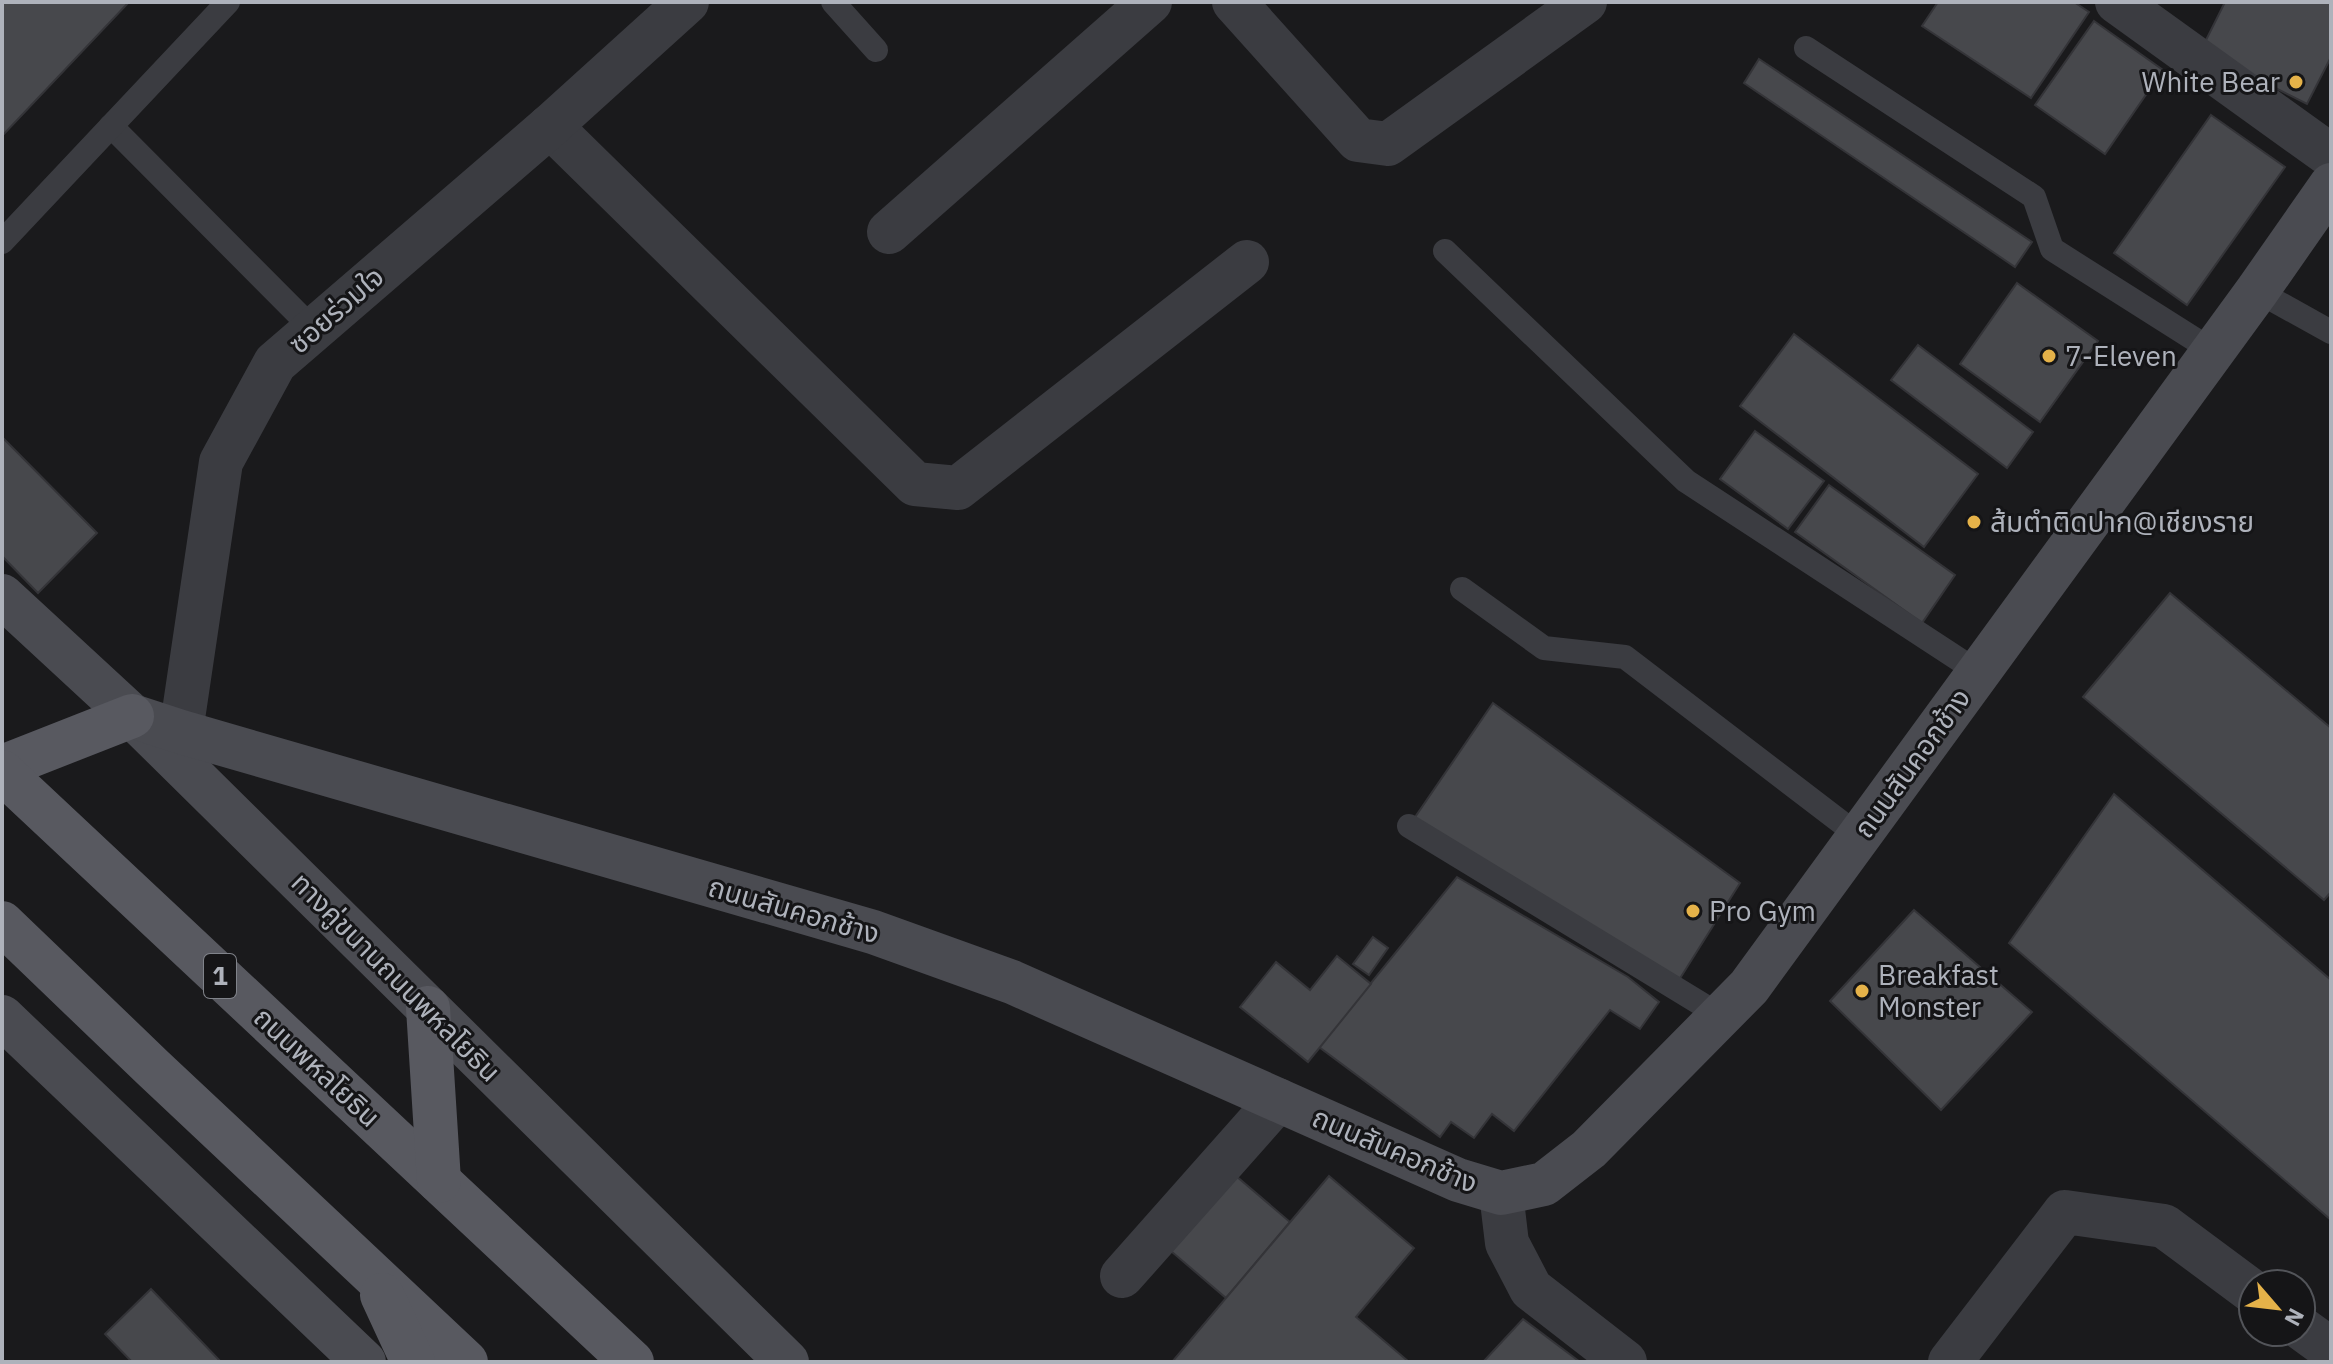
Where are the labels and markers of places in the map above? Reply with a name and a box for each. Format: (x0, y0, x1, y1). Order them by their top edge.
place label: White Bear (2142, 63, 2280, 100)
marker: White Bear (2287, 73, 2305, 91)
place label: 7-Eleven (2065, 337, 2177, 374)
marker: 7-Eleven (2040, 347, 2058, 365)
place label: ส้มตำติดปาก@เชียงราย (1990, 503, 2254, 540)
marker: ส้มตำติดปาก@เชียงราย (1965, 513, 1983, 531)
place label: Pro Gym (1709, 892, 1816, 929)
marker: Pro Gym (1684, 902, 1702, 920)
place label: Breakfast Monster (1878, 956, 1999, 1025)
marker: Breakfast Monster (1853, 982, 1871, 1000)

